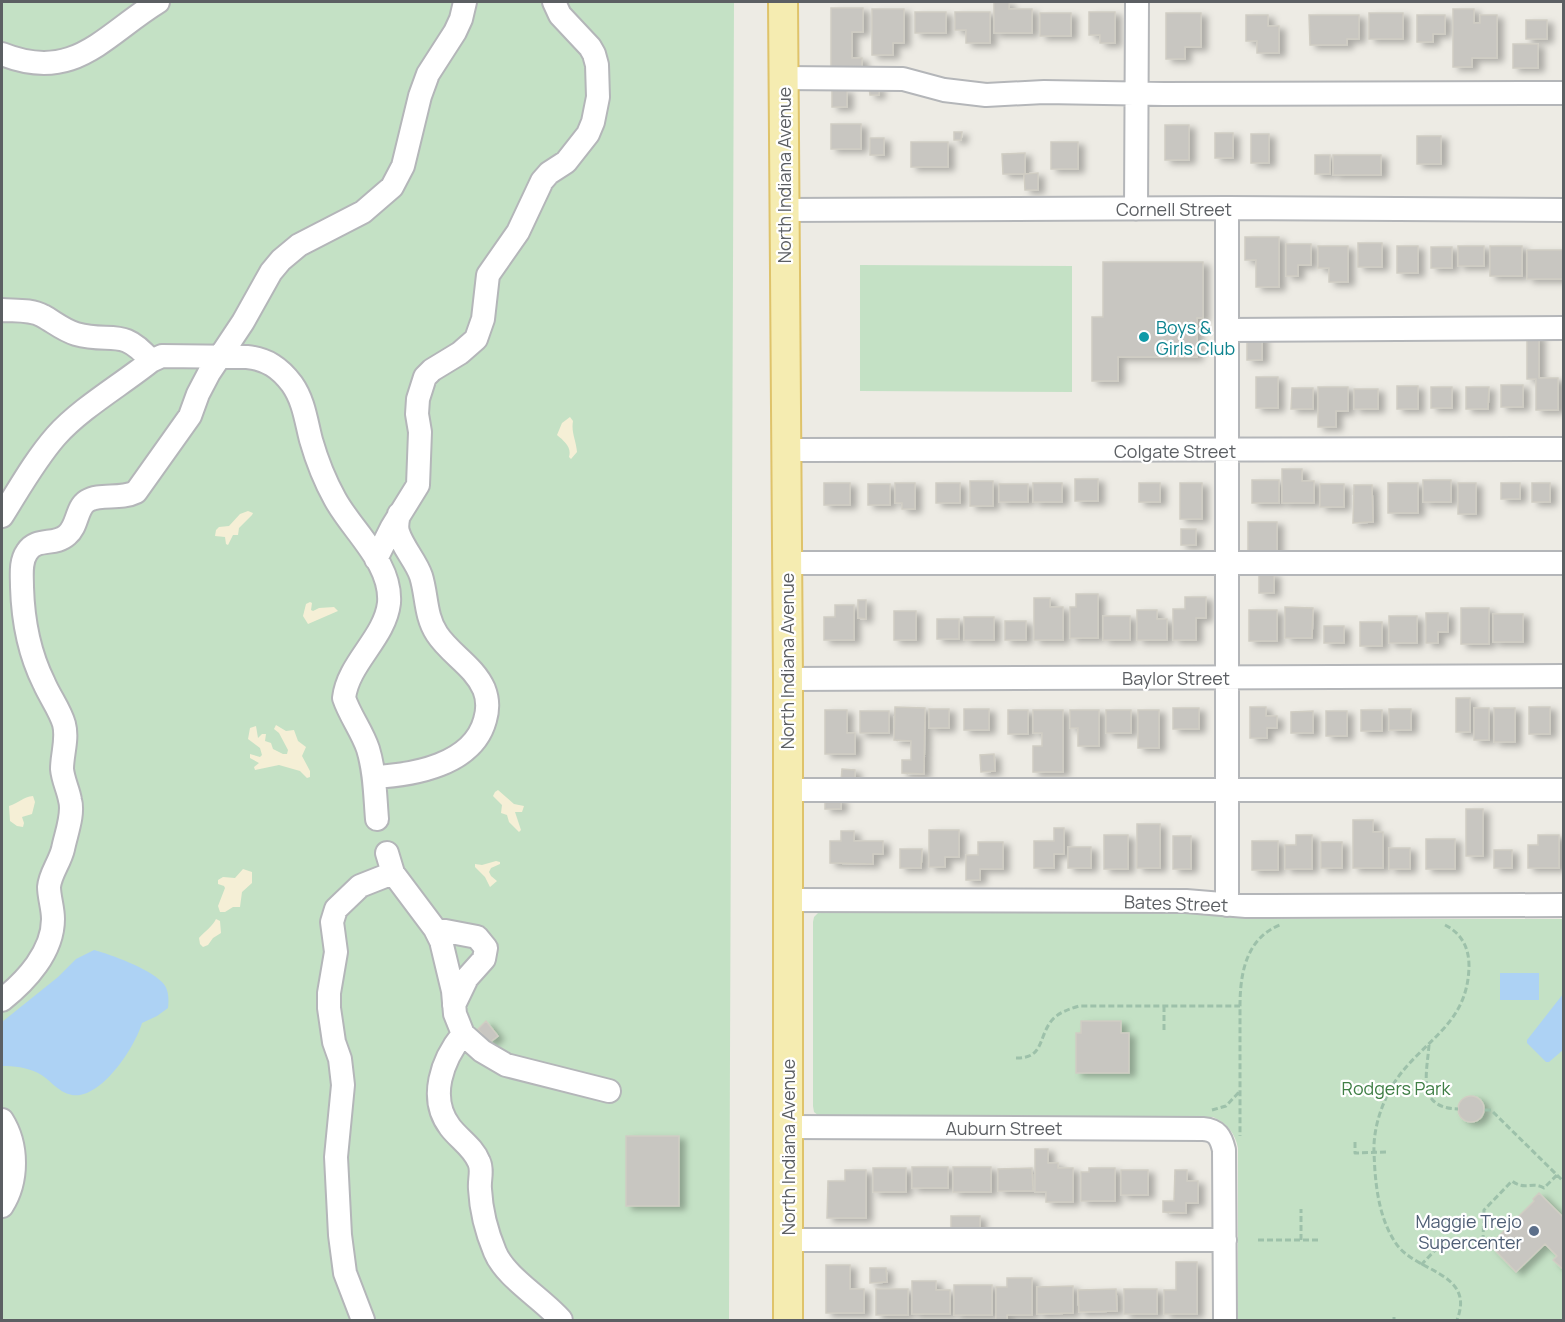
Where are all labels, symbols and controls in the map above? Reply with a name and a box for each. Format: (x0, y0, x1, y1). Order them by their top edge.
street label: North Indiana Avenue (772, 87, 796, 263)
street label: Cornell Street (1116, 197, 1232, 221)
place label: Boys & Girls Club (1156, 315, 1235, 360)
marker: Boys & Girls Club (1137, 330, 1151, 344)
street label: Colgate Street (1114, 439, 1236, 463)
street label: North Indiana Avenue (775, 573, 799, 749)
street label: Baylor Street (1122, 666, 1230, 690)
street label: Bates Street (1123, 889, 1229, 917)
street label: North Indiana Avenue (776, 1059, 800, 1235)
park label: Rodgers Park (1342, 1076, 1452, 1100)
street label: Auburn Street (945, 1116, 1063, 1140)
place label: Maggie Trejo Supercenter (1415, 1209, 1523, 1254)
marker: Maggie Trejo Supercenter (1527, 1224, 1541, 1238)

